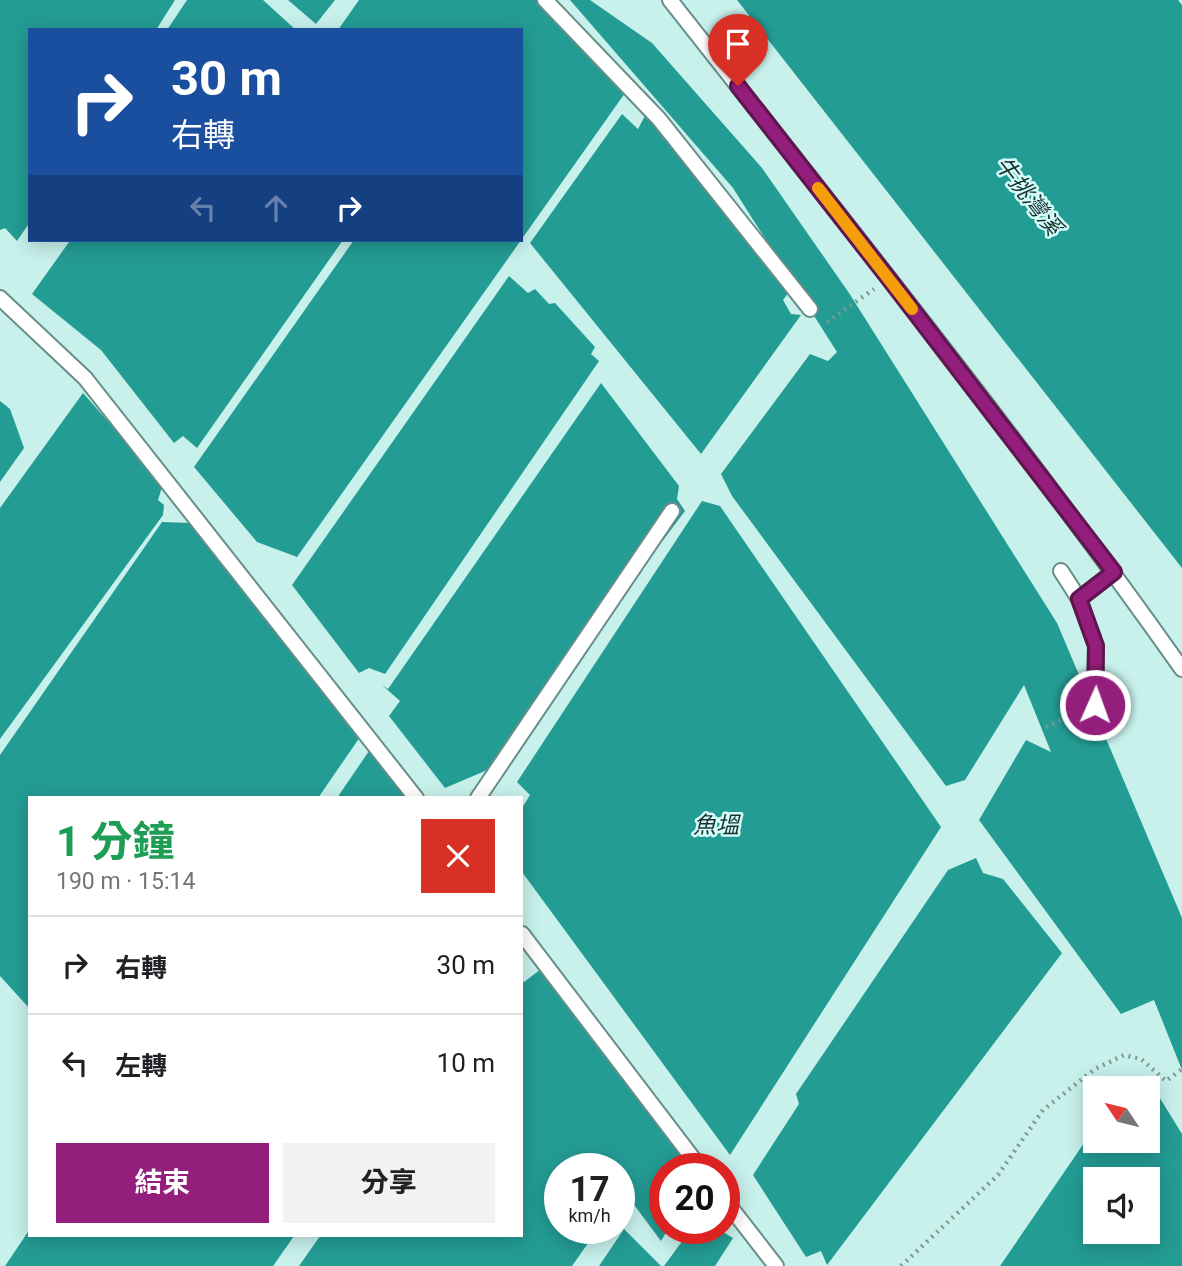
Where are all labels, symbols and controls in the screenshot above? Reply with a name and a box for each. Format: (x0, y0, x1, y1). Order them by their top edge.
pin (708, 14, 768, 86)
icon: arrive (719, 25, 757, 63)
text: 30 m (171, 50, 282, 107)
icon: right (56, 56, 147, 147)
text: 右轉 (171, 116, 235, 154)
water label: 牛挑灣溪 (989, 151, 1069, 243)
icon: left (184, 189, 222, 227)
icon: ahead (257, 189, 295, 227)
icon: right (330, 189, 368, 227)
position arrow (1058, 668, 1132, 742)
water label: 魚塭 (693, 812, 741, 839)
text: 1 分鐘 (56, 817, 175, 866)
button: close (421, 819, 495, 893)
text: 190 m · 15:14 (56, 868, 195, 895)
icon: right (56, 946, 94, 984)
text: 30 m (437, 950, 495, 980)
text: 右轉 (115, 953, 167, 983)
icon: left (56, 1044, 94, 1082)
text: 10 m (437, 1048, 495, 1078)
text: 左轉 (115, 1051, 167, 1081)
north arrow (1083, 1076, 1160, 1153)
map controls (1083, 1076, 1160, 1244)
button: 結束 (56, 1143, 269, 1223)
button: 分享 (283, 1143, 495, 1223)
speed limit sign: 20 (649, 1153, 740, 1244)
button: sound (1083, 1167, 1160, 1244)
text: 17 (569, 1169, 610, 1210)
text: km/h (568, 1205, 611, 1226)

